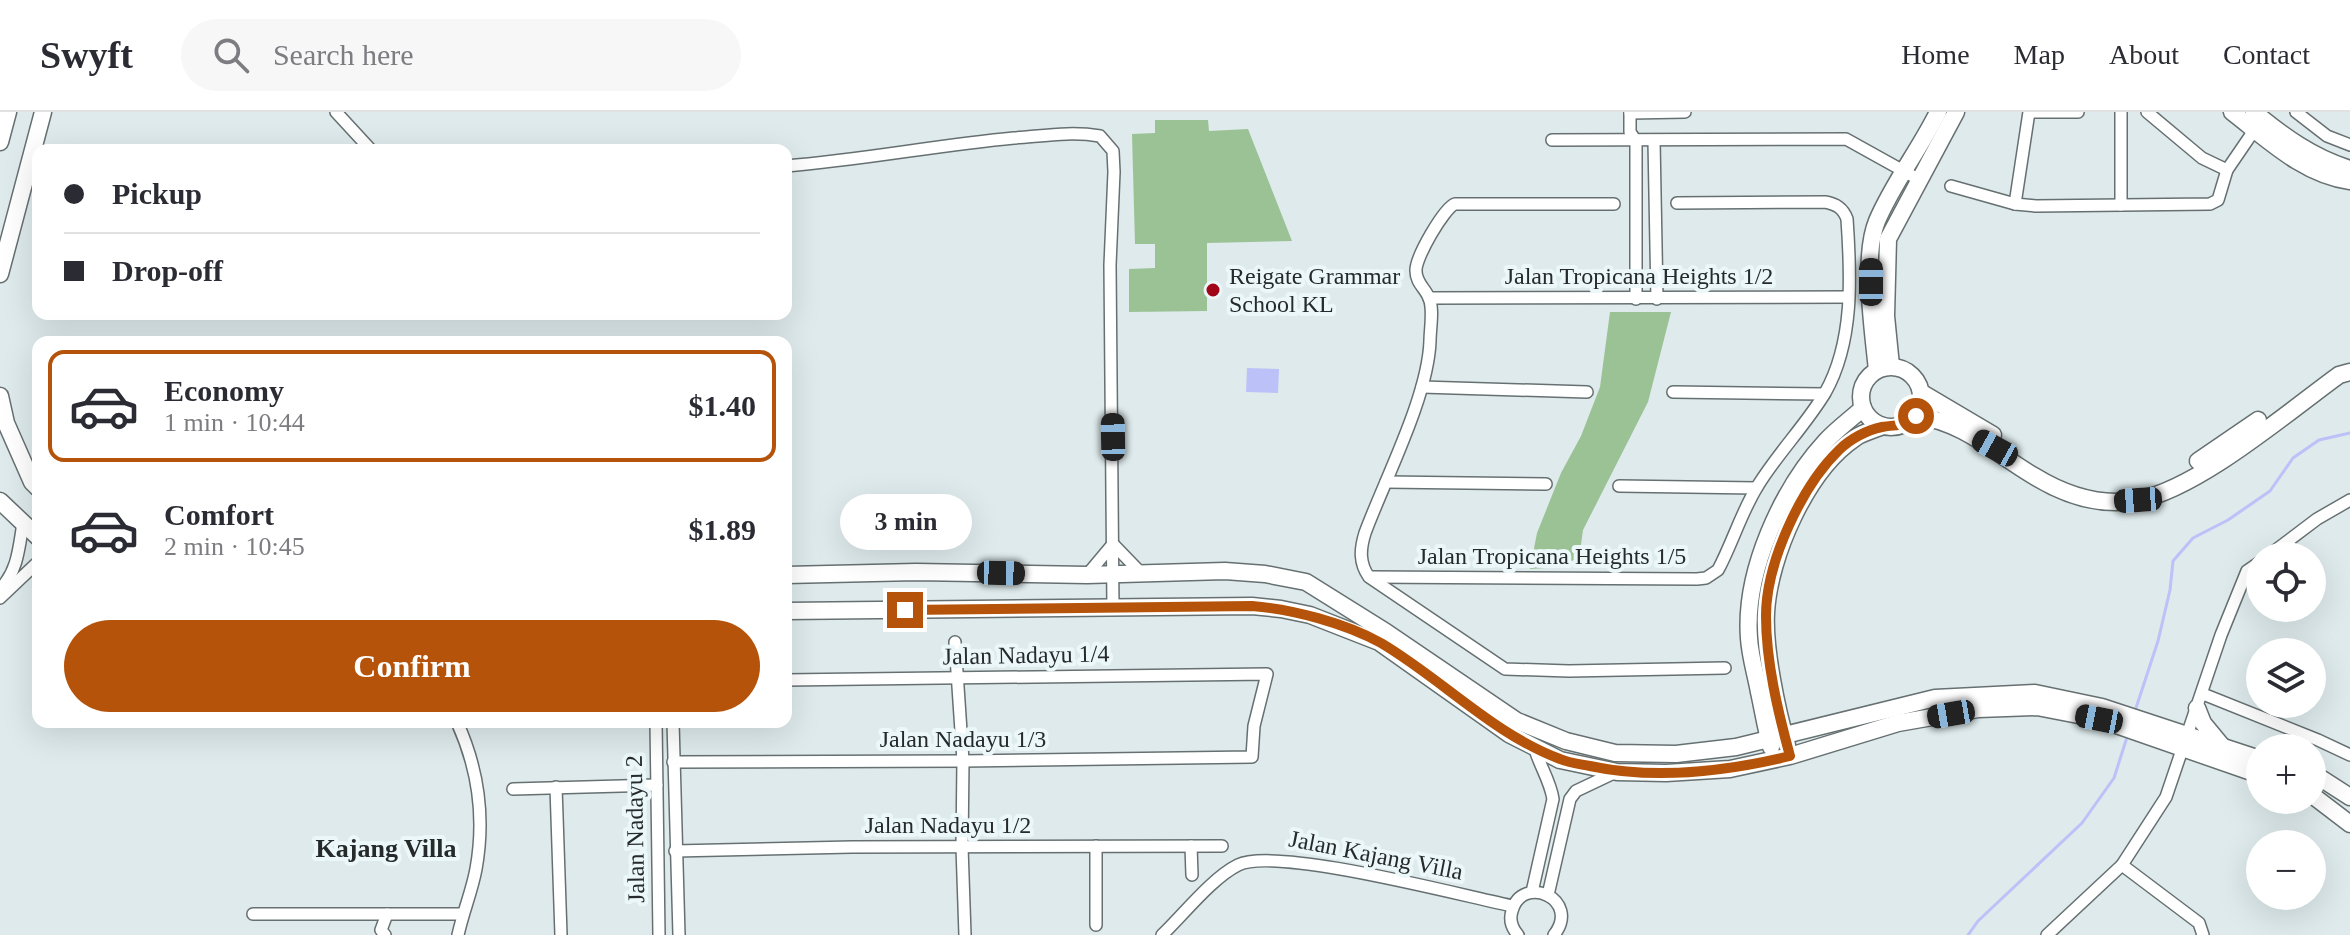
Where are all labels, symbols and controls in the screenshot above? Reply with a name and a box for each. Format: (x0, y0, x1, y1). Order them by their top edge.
search box (181, 19, 741, 91)
icon: search (209, 33, 253, 77)
text: Swyft (40, 34, 133, 76)
text: Search here (273, 38, 414, 71)
text: Home (1901, 39, 1970, 70)
text: Map (2014, 39, 2065, 70)
text: About (2109, 39, 2179, 70)
text: Contact (2223, 39, 2310, 70)
text: Pickup (112, 177, 202, 210)
text: Drop-off (112, 254, 223, 287)
car (1859, 258, 1883, 306)
place label: Reigate Grammar School KL (1229, 263, 1400, 317)
street label: Jalan Tropicana Heights 1/2 (1505, 263, 1773, 289)
marker: Reigate Grammar School KL (1204, 281, 1222, 299)
icon: car (68, 370, 140, 442)
text: Economy (164, 374, 284, 407)
text: $1.40 (689, 389, 756, 422)
route start (1898, 398, 1934, 434)
text: 1 min · 10:44 (164, 408, 305, 437)
car (1101, 413, 1125, 461)
car (1968, 426, 2022, 470)
car (2113, 486, 2163, 514)
icon: car (68, 494, 140, 566)
callout: 3 min (839, 494, 971, 550)
text: Comfort (164, 498, 274, 531)
text: 3 min (875, 507, 937, 536)
text: $1.89 (689, 513, 756, 546)
text: 2 min · 10:45 (164, 532, 305, 561)
map controls (2246, 542, 2326, 910)
button: locate (2246, 542, 2326, 622)
street label: Jalan Tropicana Heights 1/5 (1418, 543, 1686, 569)
car (977, 561, 1025, 585)
route end (887, 592, 923, 628)
button: Confirm (64, 620, 760, 712)
button: layers (2246, 638, 2326, 718)
street label: Jalan Nadayu 1/4 (942, 641, 1110, 669)
car (1925, 698, 1977, 730)
car (2073, 703, 2125, 735)
street label: Jalan Nadayu 1/3 (880, 726, 1046, 752)
button: + (2246, 734, 2326, 814)
street label: Jalan Nadayu 2 (621, 755, 649, 903)
street label: Jalan Nadayu 1/2 (865, 812, 1031, 838)
street label: Jalan Kajang Villa (1287, 825, 1466, 885)
button: − (2246, 830, 2326, 910)
district label: Kajang Villa (316, 834, 456, 863)

